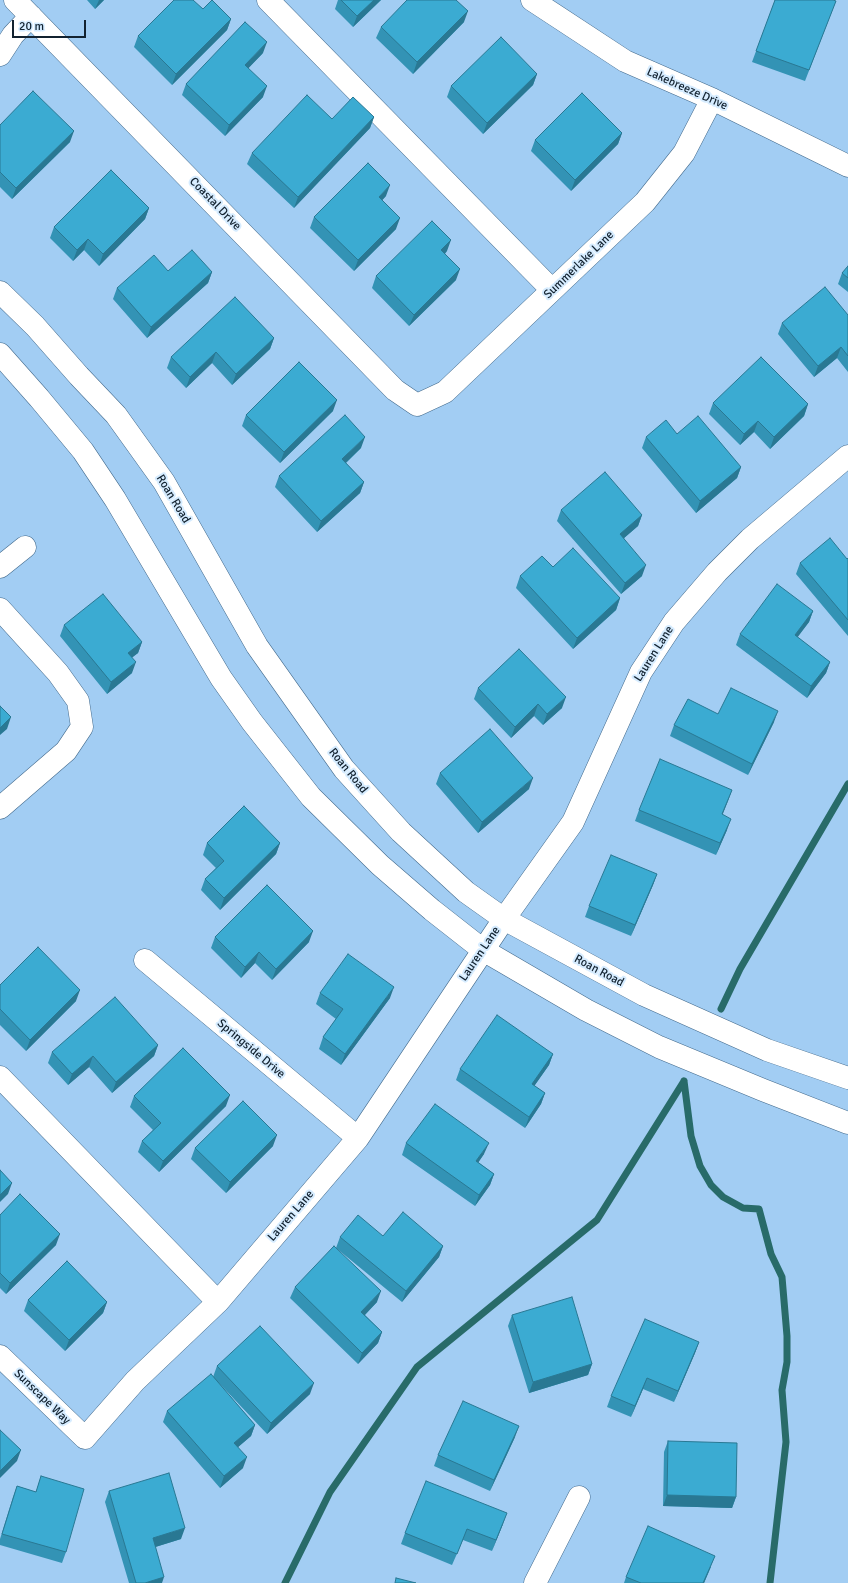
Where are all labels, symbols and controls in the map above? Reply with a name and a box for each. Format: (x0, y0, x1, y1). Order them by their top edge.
scale bar (14, 12, 88, 38)
text: 20 m (19, 19, 44, 34)
street label: Lakebreeze Drive (644, 65, 730, 113)
street label: Coastal Drive (186, 175, 244, 233)
street label: Summerlake Lane (541, 228, 617, 302)
street label: Roan Road (153, 472, 193, 526)
street label: Lauren Lane (631, 623, 677, 685)
street label: Roan Road (325, 745, 371, 797)
street label: Lauren Lane (456, 924, 504, 984)
street label: Roan Road (572, 952, 626, 990)
street label: Springside Drive (214, 1016, 288, 1082)
street label: Lauren Lane (265, 1188, 317, 1244)
street label: Sunscape Way (11, 1366, 73, 1428)

